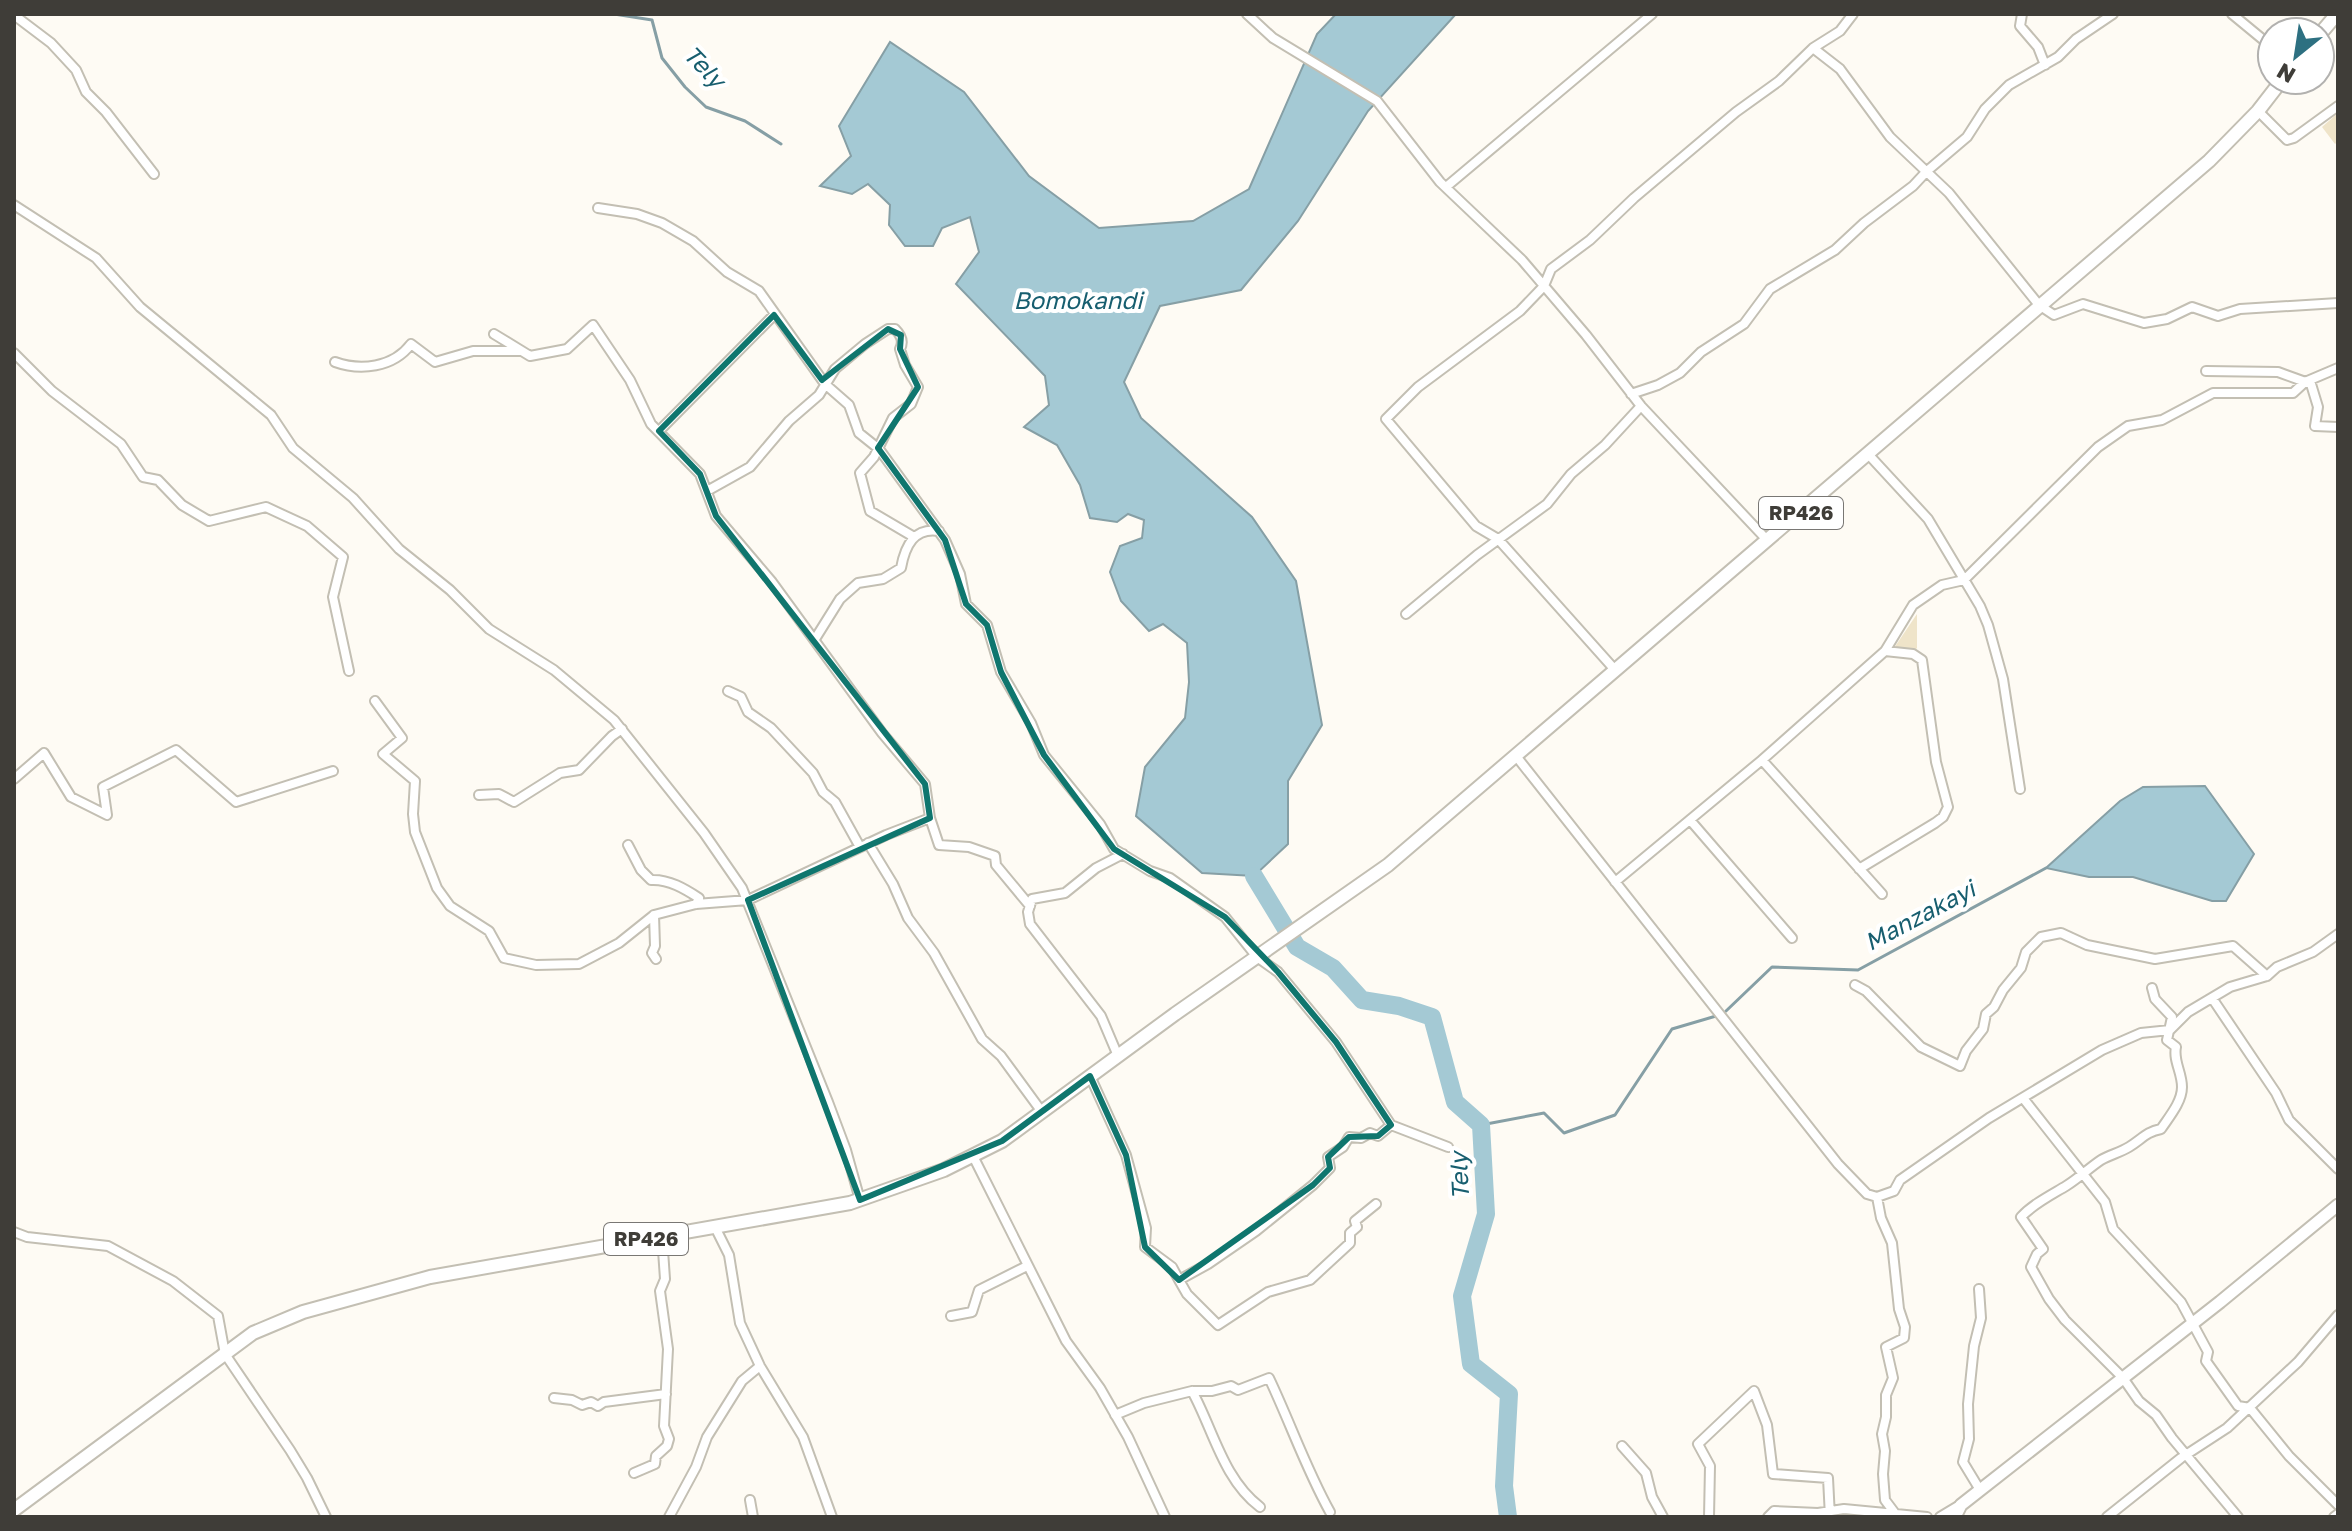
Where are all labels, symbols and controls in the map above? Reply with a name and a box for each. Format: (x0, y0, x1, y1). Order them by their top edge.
north arrow (2256, 16, 2336, 96)
water label: Tely (678, 39, 734, 96)
text: N (2272, 58, 2300, 90)
water label: Bomokandi (1014, 285, 1145, 314)
road number: RP426 (1759, 497, 1843, 529)
water label: Manzakayi (1859, 872, 1982, 957)
water label: Tely (1443, 1148, 1475, 1200)
road number: RP426 (604, 1223, 688, 1255)

